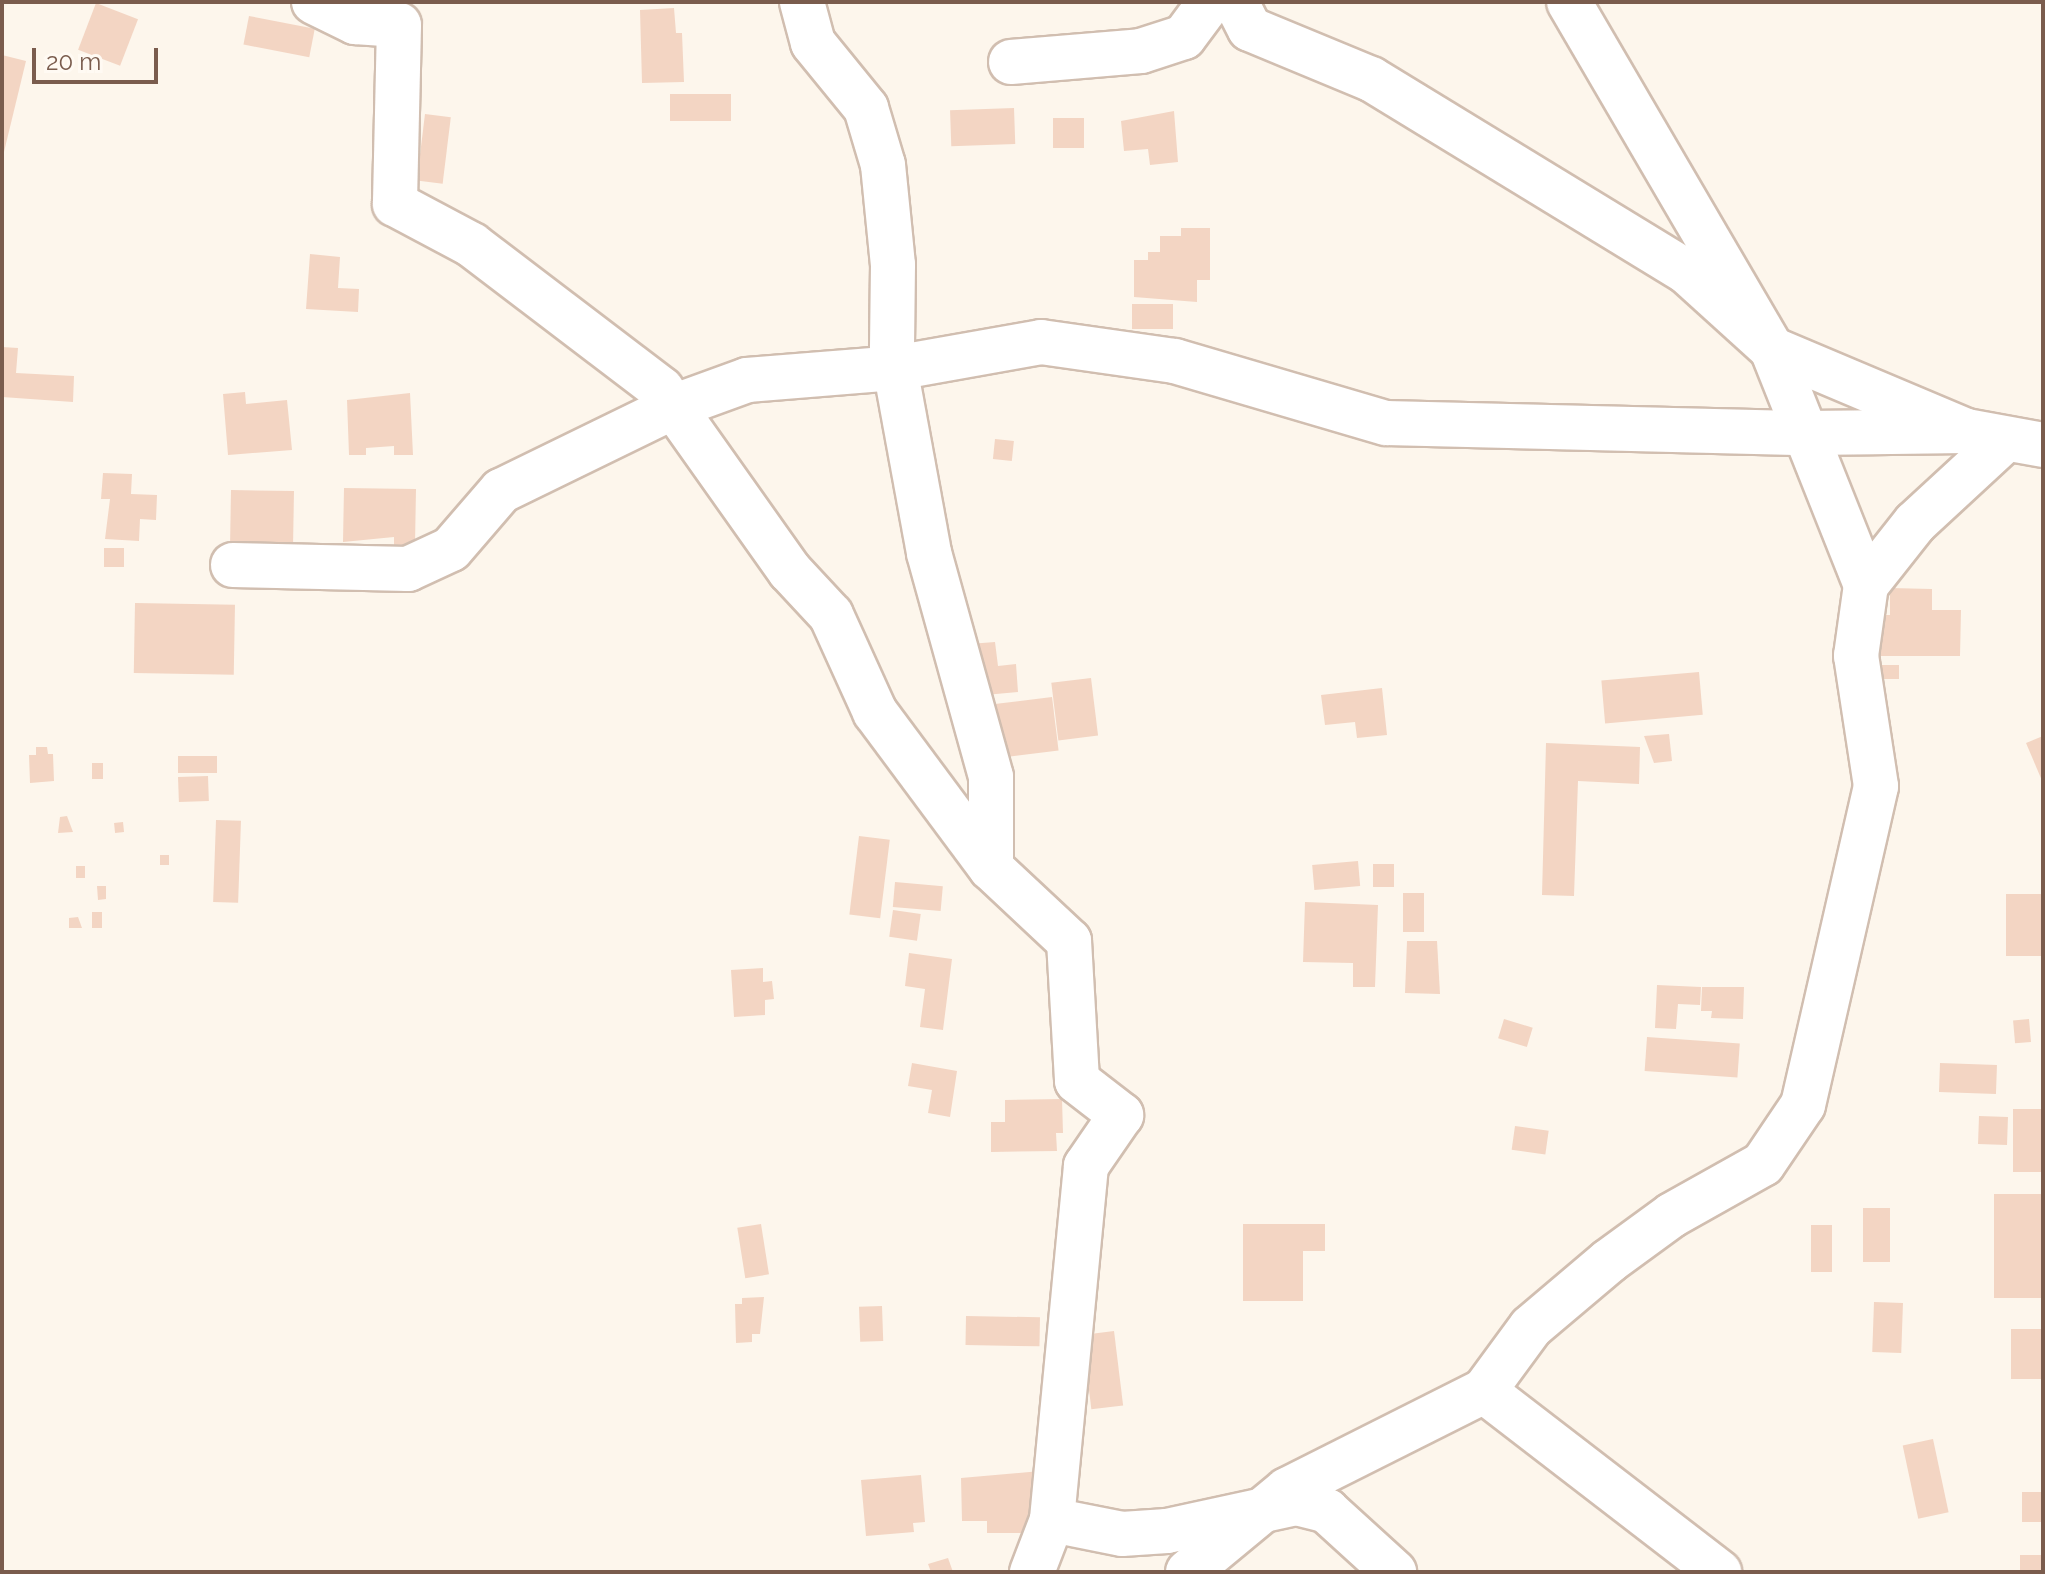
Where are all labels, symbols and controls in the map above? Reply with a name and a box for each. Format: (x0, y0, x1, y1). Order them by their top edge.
scale bar (36, 32, 162, 82)
text: 20 m (46, 47, 101, 76)

